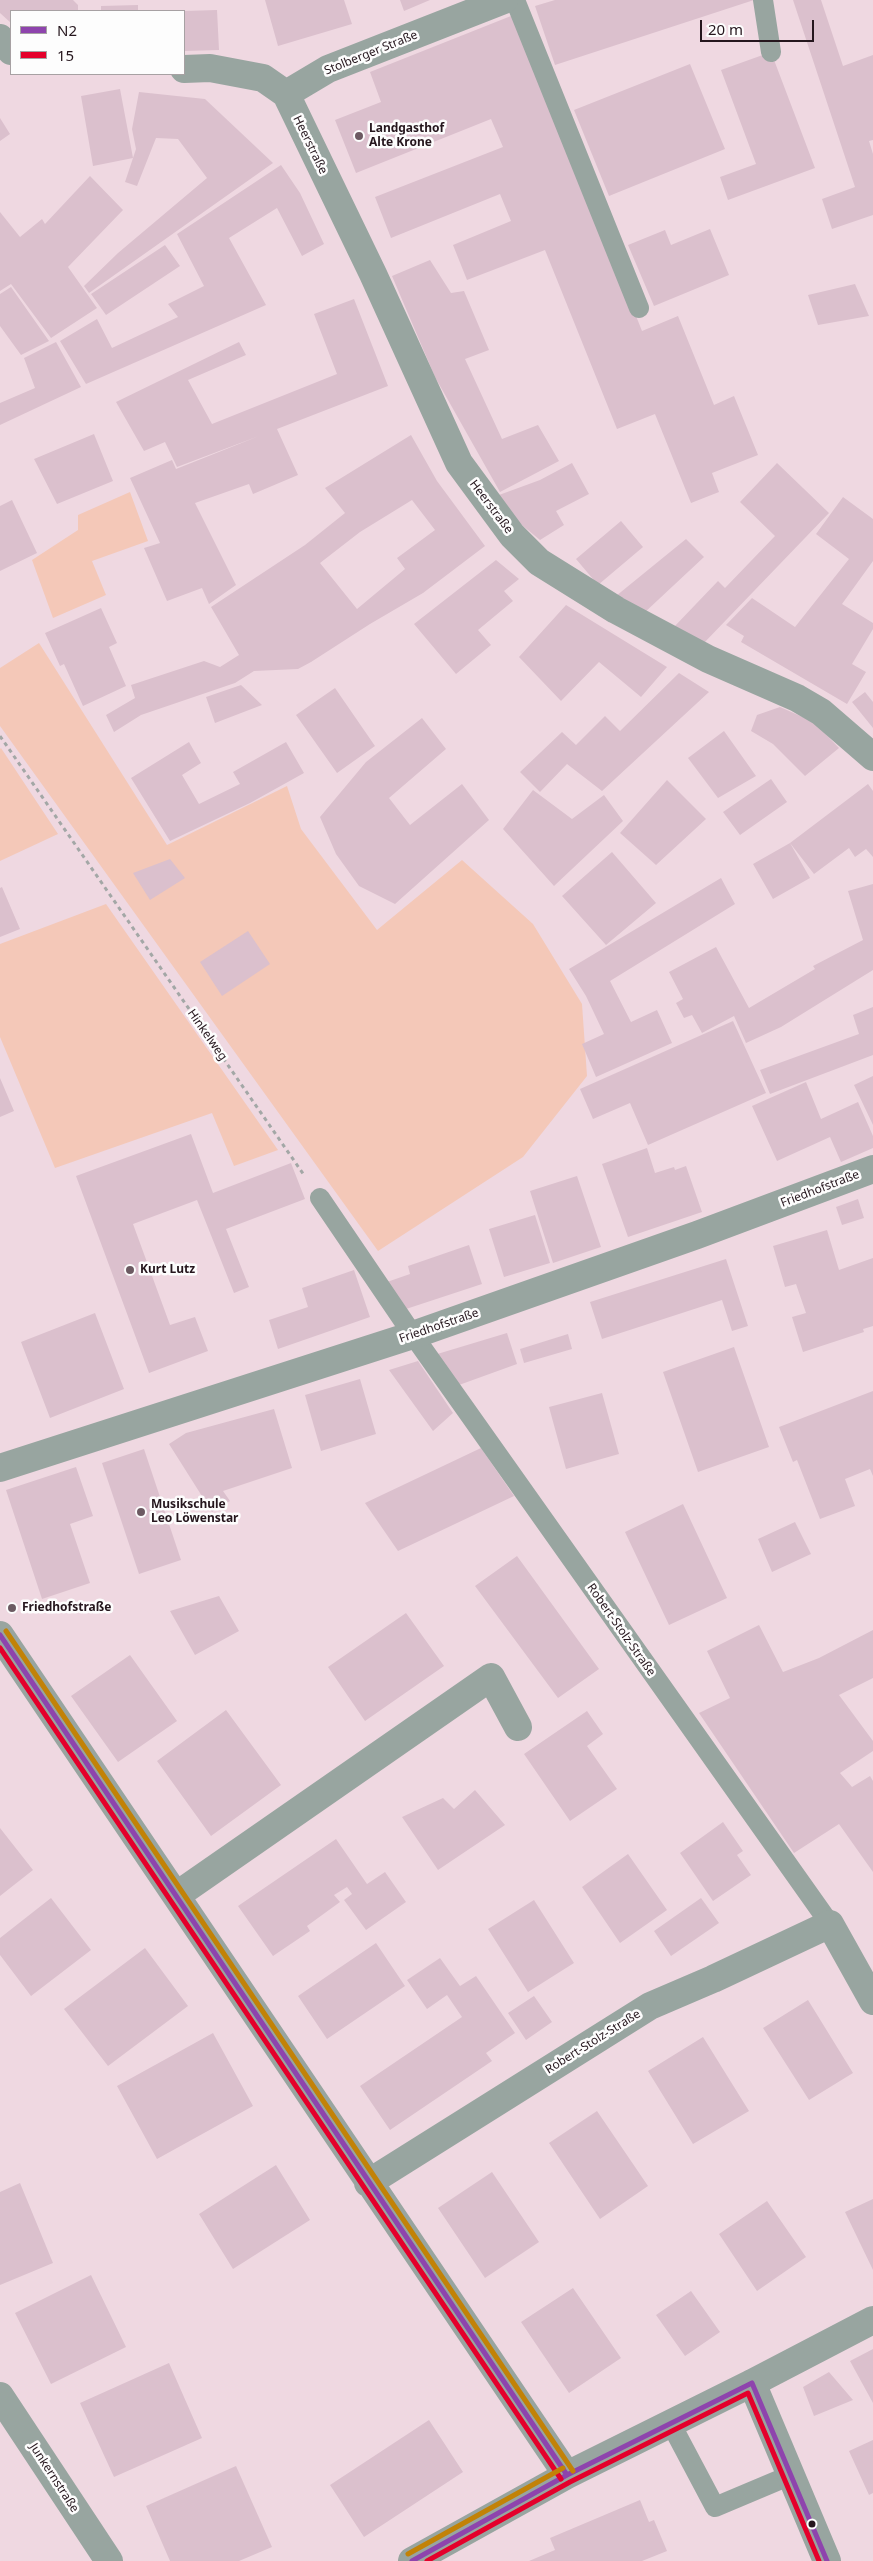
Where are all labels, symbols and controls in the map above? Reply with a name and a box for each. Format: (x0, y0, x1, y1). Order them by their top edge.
legend (10, 10, 185, 75)
scale bar (703, 10, 817, 42)
text: 20 m (708, 19, 743, 39)
text: N2 (57, 20, 77, 40)
street label: Stolberger Straße (322, 28, 420, 78)
text: 15 (57, 45, 74, 65)
street label: Heerstraße (290, 113, 330, 177)
place label: Landgasthof Alte Krone (369, 122, 444, 150)
marker: Landgasthof Alte Krone (353, 130, 365, 142)
street label: Heerstraße (466, 477, 516, 537)
street label: Hinkelweg (184, 1007, 230, 1063)
street label: Friedhofstraße (779, 1167, 861, 1211)
place label: Kurt Lutz (140, 1263, 195, 1277)
marker: Kurt Lutz (124, 1264, 136, 1276)
street label: Friedhofstraße (397, 1306, 481, 1346)
place label: Musikschule Leo Löwenstar (151, 1498, 238, 1526)
marker: Musikschule Leo Löwenstar (135, 1506, 147, 1518)
street label: Robert-Stolz-Straße (584, 1581, 658, 1679)
place label: Friedhofstraße (22, 1601, 111, 1615)
marker: Friedhofstraße (6, 1602, 18, 1614)
street label: Robert-Stolz-Straße (543, 2007, 643, 2077)
street label: Junkernstraße (26, 2441, 82, 2515)
unlabelled marker (807, 2519, 817, 2529)

